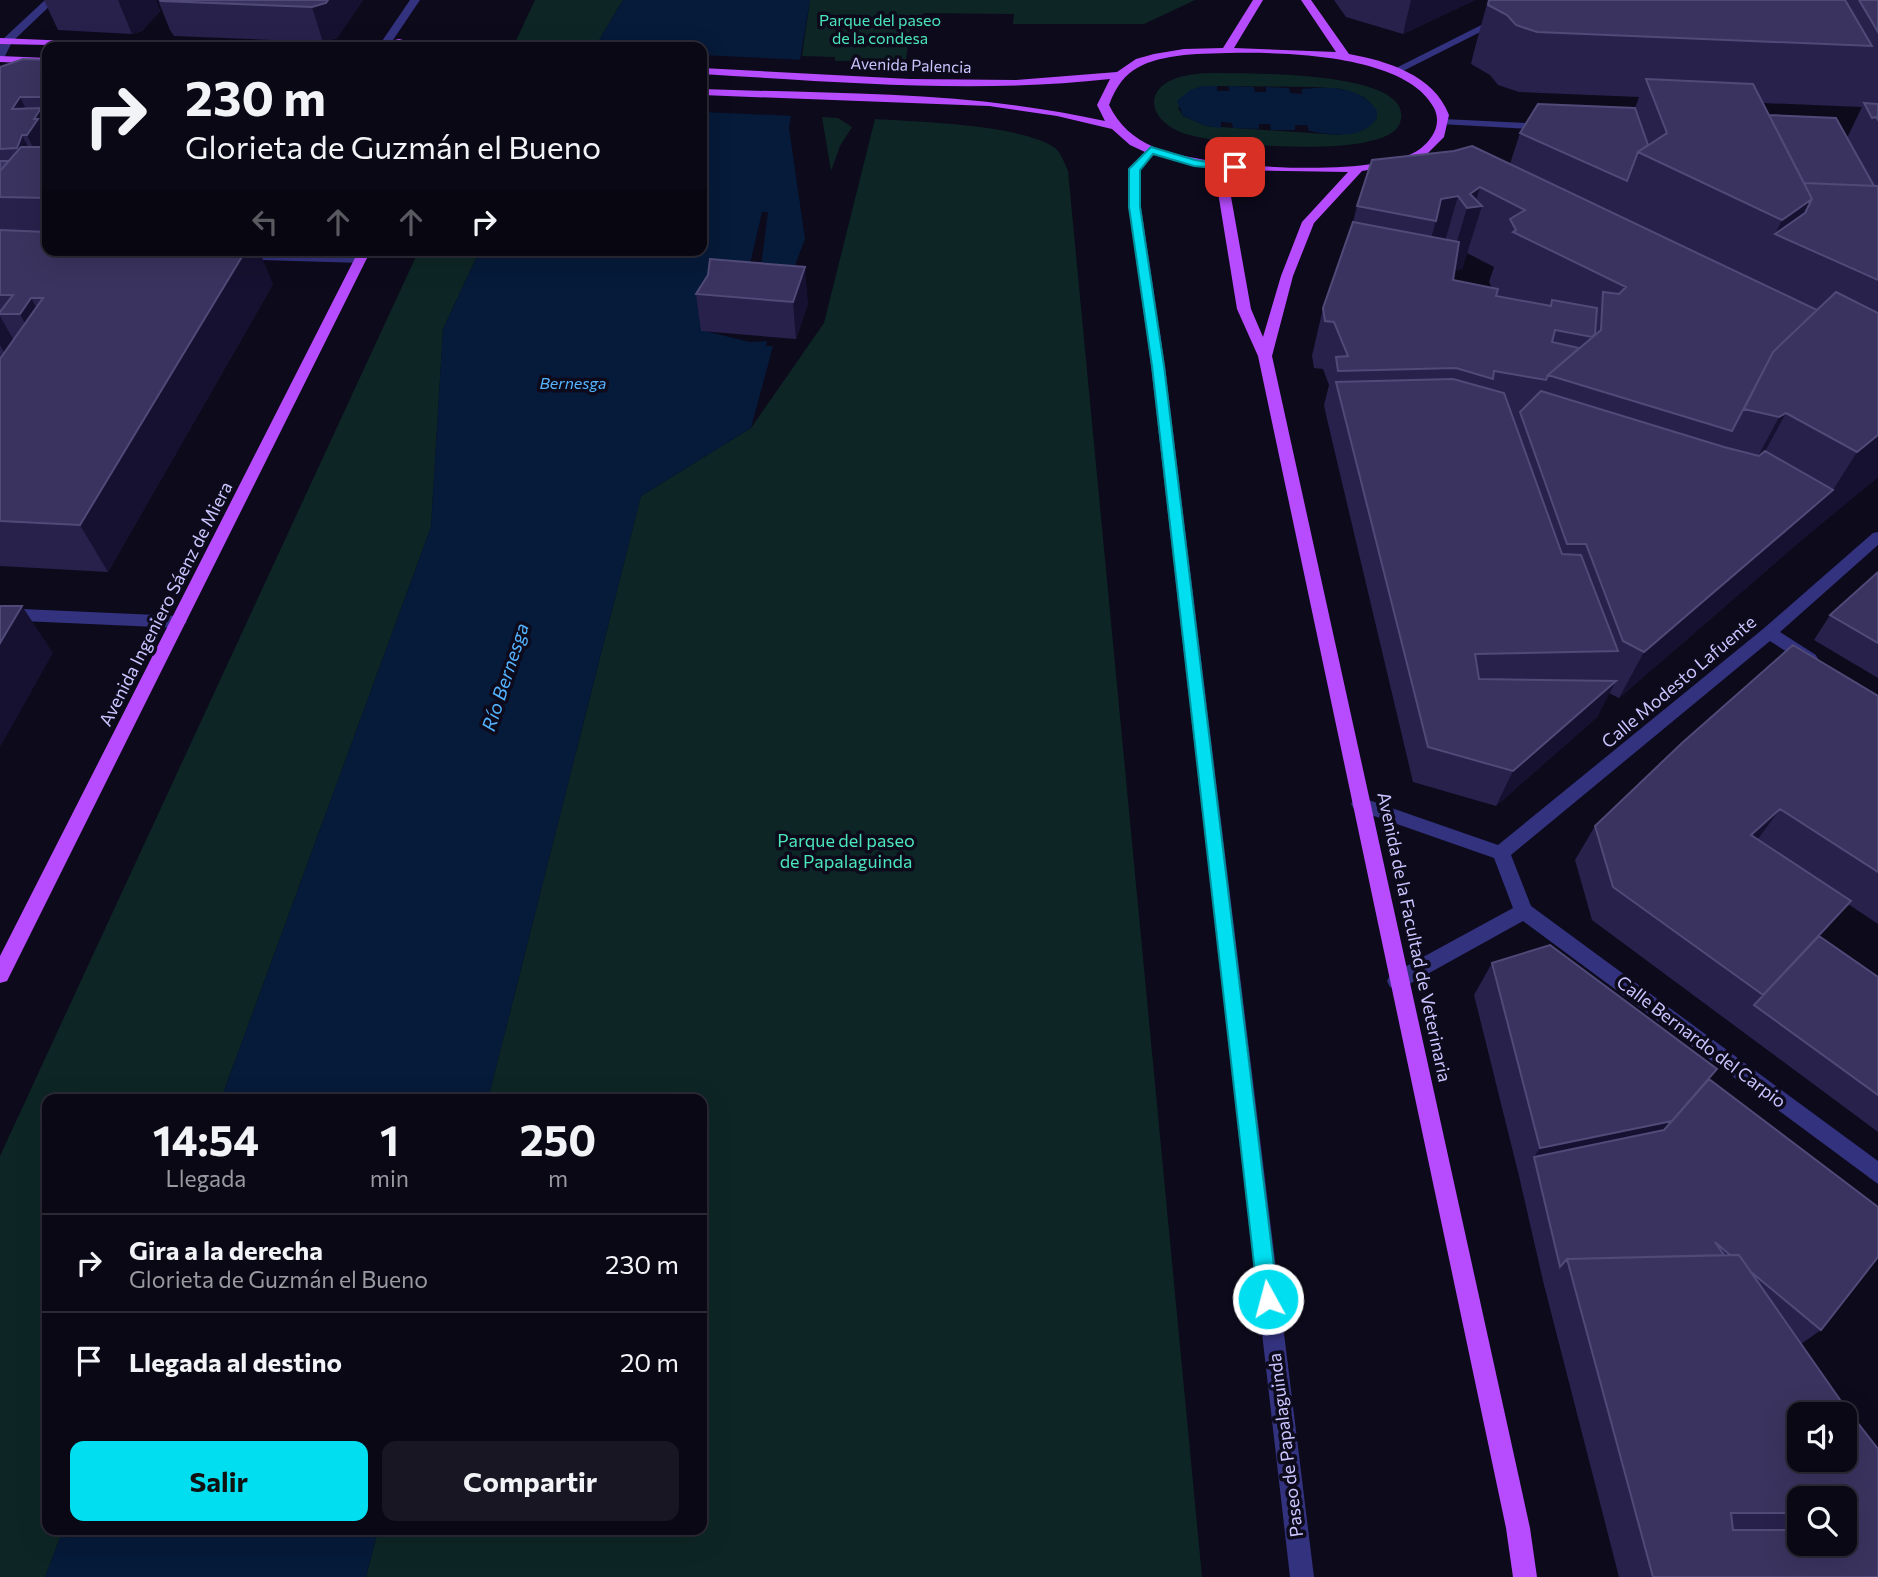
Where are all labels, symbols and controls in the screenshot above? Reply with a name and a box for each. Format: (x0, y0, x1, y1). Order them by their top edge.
park label: Parque del paseo de la condesa (819, 10, 941, 47)
street label: Avenida Palencia (850, 53, 972, 76)
text: 230 m (185, 66, 326, 126)
icon: right (70, 70, 161, 161)
text: Glorieta de Guzmán el Bueno (185, 126, 601, 166)
pin (1205, 137, 1265, 197)
icon: arrive (1216, 148, 1254, 186)
icon: left (246, 203, 284, 241)
icon: ahead (319, 203, 357, 241)
icon: ahead (392, 203, 430, 241)
icon: right (465, 203, 503, 241)
water label: Bernesga (540, 373, 606, 392)
street label: Avenida Ingeniero Sáenz de Miera (94, 478, 237, 729)
street label: Calle Modesto Lafuente (1597, 610, 1760, 752)
water label: Río Bernesga (476, 620, 533, 734)
street label: Avenida de la Facultad de Veterinaria (1373, 790, 1457, 1084)
park label: Parque del paseo de Papalaguinda (777, 829, 915, 872)
street label: Calle Bernardo del Carpio (1613, 970, 1791, 1112)
text: 14:54 (153, 1113, 259, 1165)
text: 1 (380, 1113, 399, 1165)
text: 250 (520, 1113, 596, 1165)
text: Llegada (166, 1164, 246, 1192)
text: min (370, 1164, 409, 1192)
text: m (548, 1164, 568, 1192)
text: Gira a la derecha (129, 1234, 323, 1265)
icon: right (70, 1244, 108, 1282)
text: 230 m (605, 1248, 679, 1279)
position arrow (1231, 1262, 1305, 1336)
text: Glorieta de Guzmán el Bueno (129, 1265, 428, 1293)
icon: arrive (70, 1342, 108, 1380)
text: Llegada al destino (129, 1346, 342, 1377)
text: 20 m (620, 1346, 679, 1377)
street label: Paseo de Papalaguinda (1263, 1352, 1307, 1538)
map controls (1787, 1402, 1857, 1556)
button: sound (1787, 1402, 1857, 1472)
button: Salir (70, 1441, 368, 1521)
button: Compartir (382, 1441, 679, 1521)
button: search (1787, 1486, 1857, 1556)

